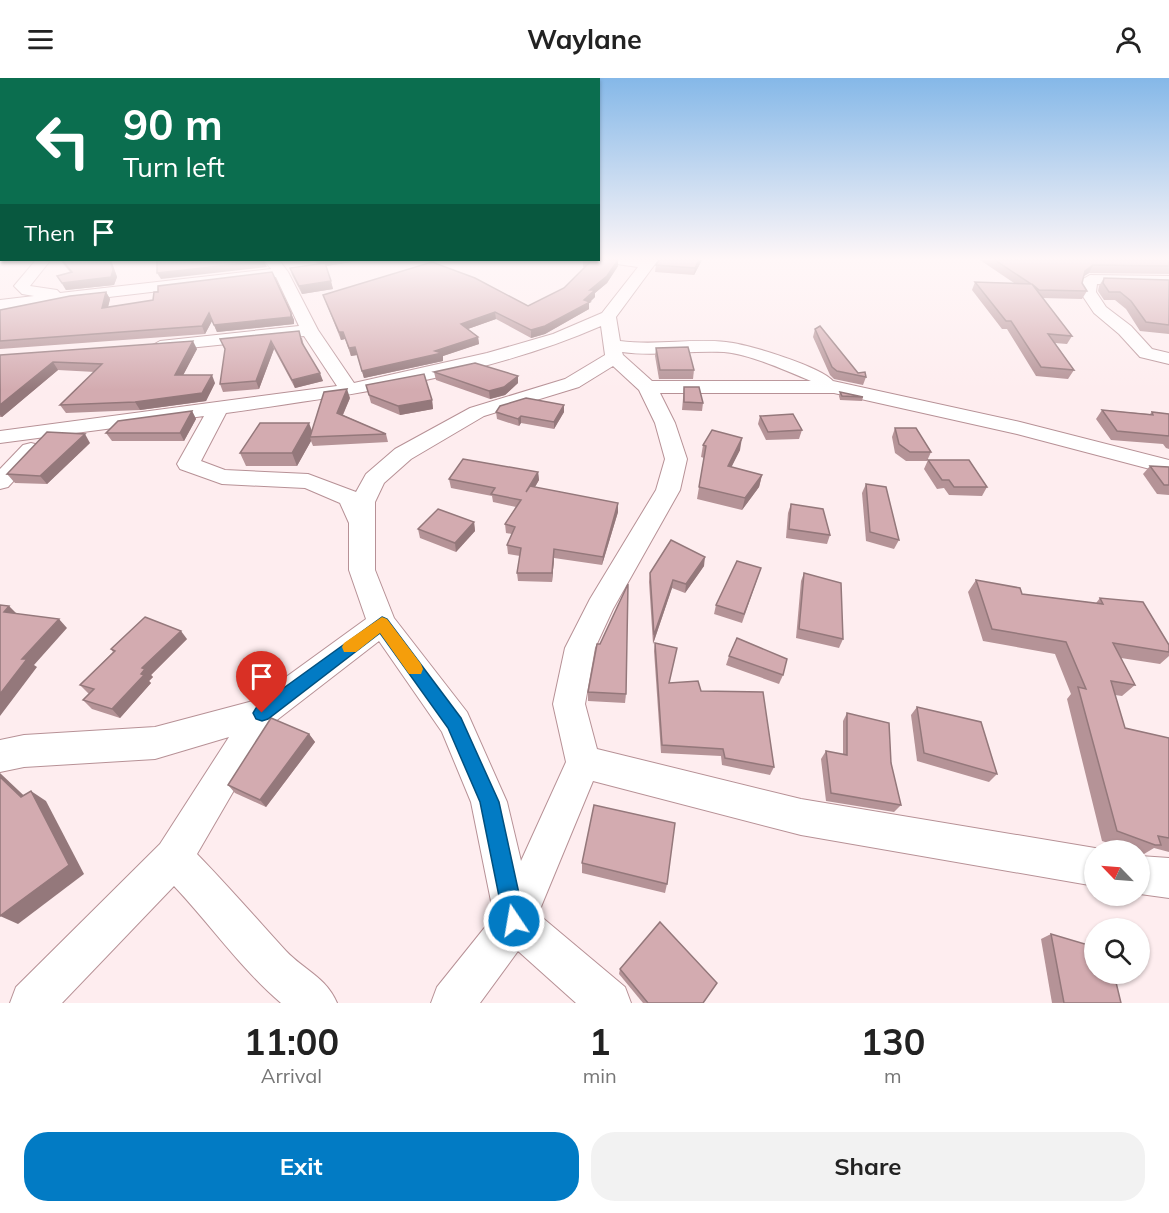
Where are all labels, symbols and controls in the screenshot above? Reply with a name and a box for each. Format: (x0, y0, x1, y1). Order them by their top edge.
text: Waylane (527, 22, 642, 56)
icon: menu (24, 23, 57, 56)
icon: person (1112, 23, 1145, 56)
text: 90 m (123, 98, 223, 151)
icon: left (24, 102, 102, 180)
text: Turn left (123, 150, 225, 184)
icon: arrive (87, 216, 120, 249)
text: Then (24, 219, 75, 247)
pin (236, 651, 287, 713)
icon: arrive (245, 660, 278, 693)
north arrow (1084, 840, 1150, 906)
map controls (1084, 840, 1150, 984)
position arrow (482, 889, 546, 953)
button: search (1084, 918, 1150, 984)
text: 11:00 (244, 1019, 339, 1064)
text: 1 (589, 1019, 611, 1064)
text: 130 (860, 1019, 925, 1064)
text: Arrival (261, 1063, 322, 1088)
text: min (583, 1063, 617, 1088)
text: m (884, 1063, 902, 1088)
button: Exit (24, 1132, 579, 1201)
button: Share (591, 1132, 1145, 1201)

